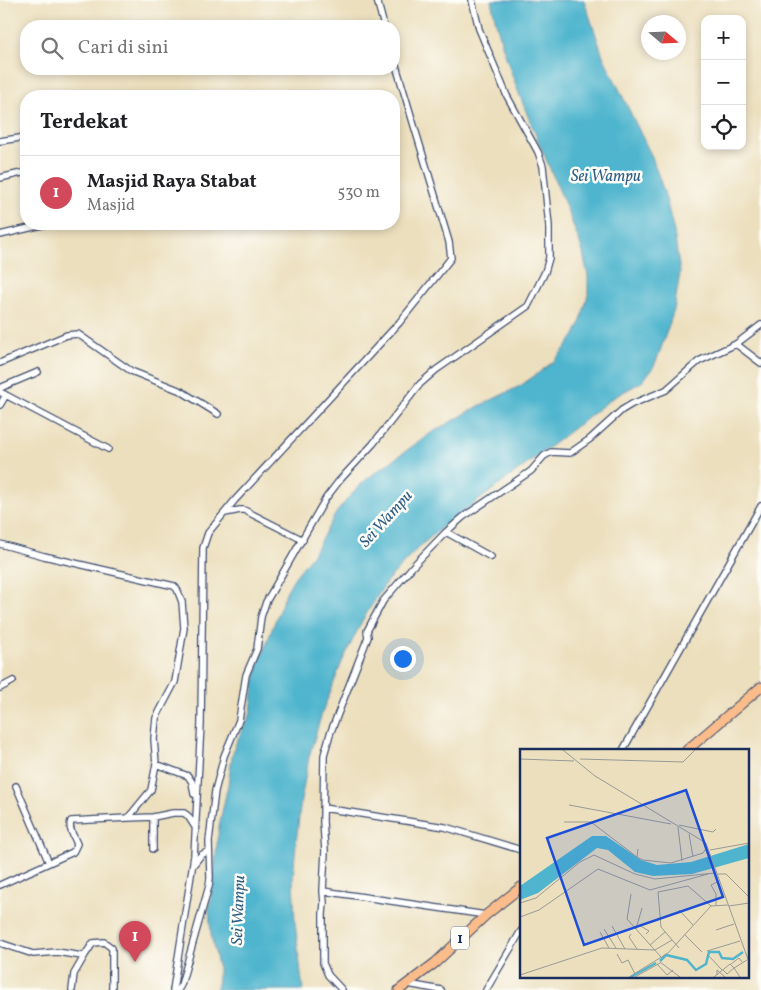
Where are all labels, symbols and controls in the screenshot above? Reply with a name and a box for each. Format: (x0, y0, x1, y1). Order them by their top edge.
north arrow (641, 15, 686, 60)
map controls (701, 15, 746, 150)
button: + (701, 15, 746, 60)
search box (20, 20, 400, 75)
icon: search (38, 34, 66, 62)
text: Cari di sini (78, 35, 169, 61)
button: − (701, 60, 746, 105)
button: locate (701, 105, 746, 150)
text: Terdekat (40, 108, 128, 137)
water label: Sei Wampu (571, 166, 641, 188)
text: Masjid Raya Stabat (87, 169, 257, 195)
text: 1 (53, 182, 59, 204)
text: 530 m (337, 182, 380, 204)
text: Masjid (87, 195, 135, 217)
water label: Sei Wampu (355, 486, 418, 553)
your location (390, 646, 416, 672)
inset map (520, 749, 748, 978)
water label: Sei Wampu (227, 875, 251, 945)
pin: 1 (119, 921, 151, 962)
road number: 1 (451, 926, 469, 950)

